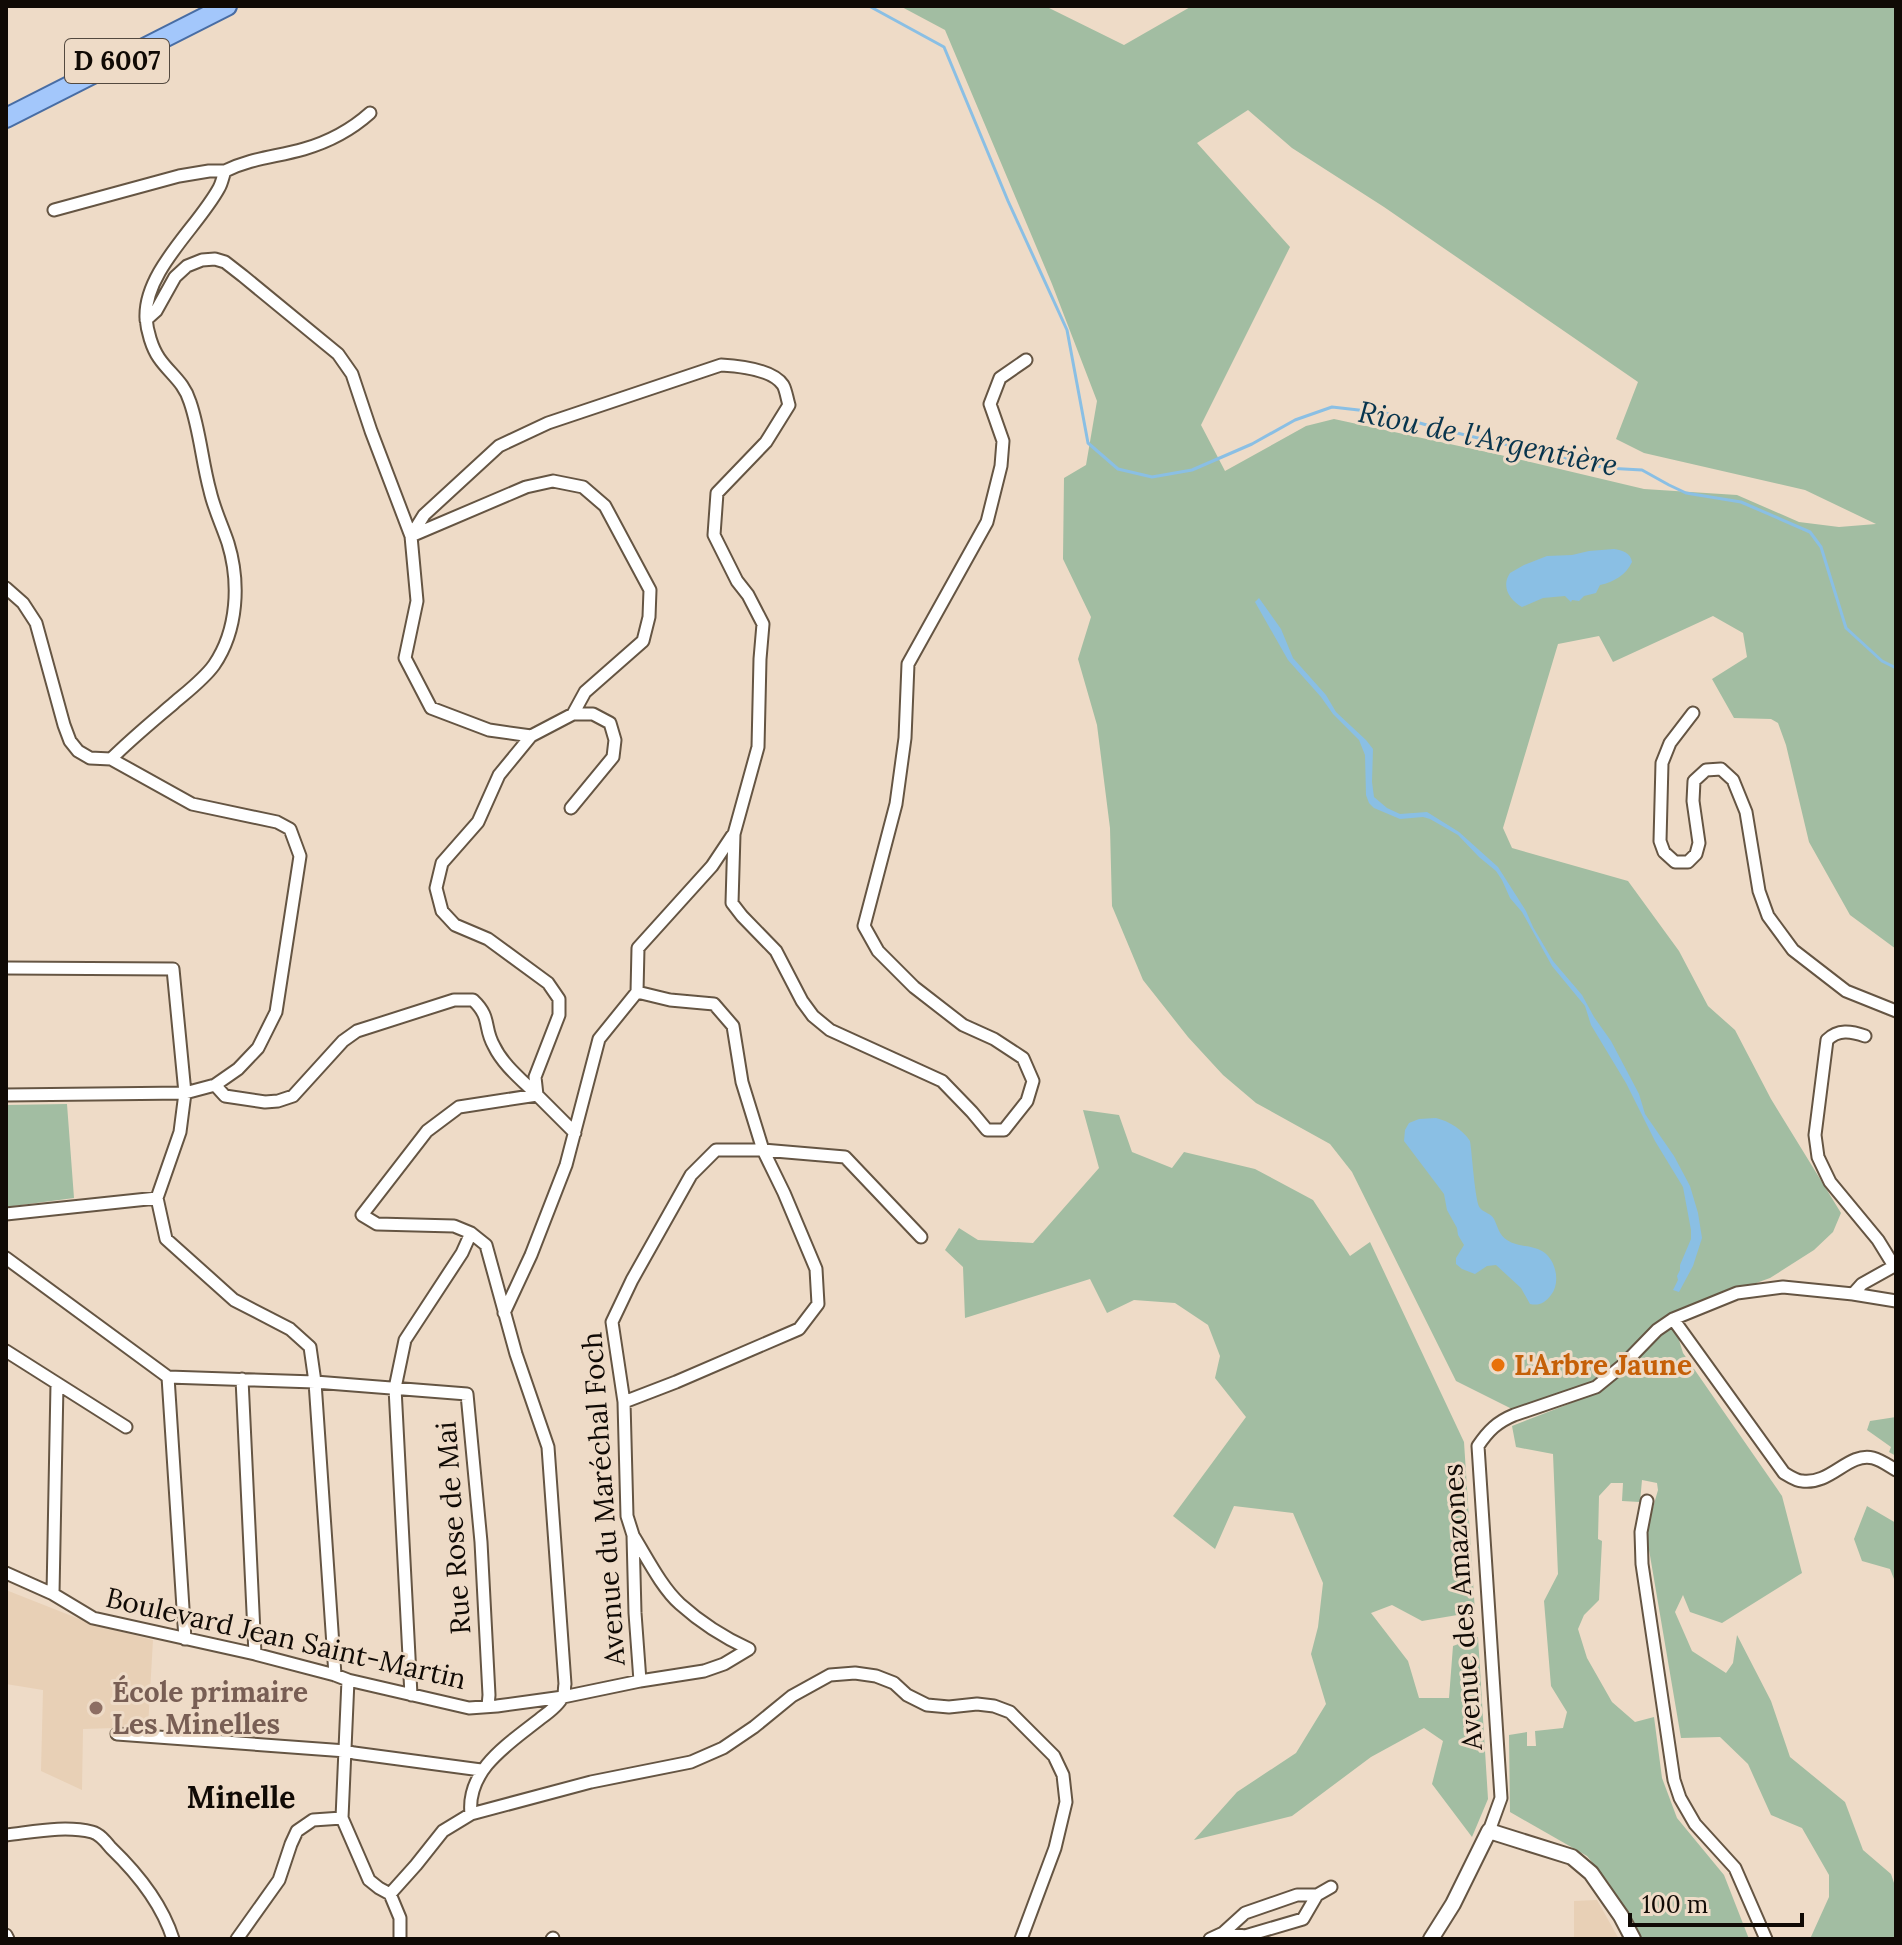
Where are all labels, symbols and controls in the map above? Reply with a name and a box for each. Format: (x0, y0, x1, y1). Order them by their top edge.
road number: D 6007 (65, 39, 169, 83)
water label: Riou de l'Argentière (1355, 392, 1622, 484)
street label: Avenue du Maréchal Foch (573, 1331, 633, 1668)
place label: L'Arbre Jaune (1514, 1347, 1692, 1383)
marker: L'Arbre Jaune (1489, 1356, 1507, 1374)
street label: Rue Rose de Mai (428, 1420, 478, 1636)
street label: Avenue des Amazones (1434, 1462, 1490, 1753)
street label: Boulevard Jean Saint-Martin (102, 1579, 470, 1697)
place label: École primaire Les Minelles (112, 1674, 308, 1742)
marker: École primaire Les Minelles (87, 1699, 105, 1717)
district label: Minelle (187, 1778, 295, 1816)
scale bar (1630, 1877, 1802, 1927)
text: 100 m (1642, 1889, 1708, 1920)

